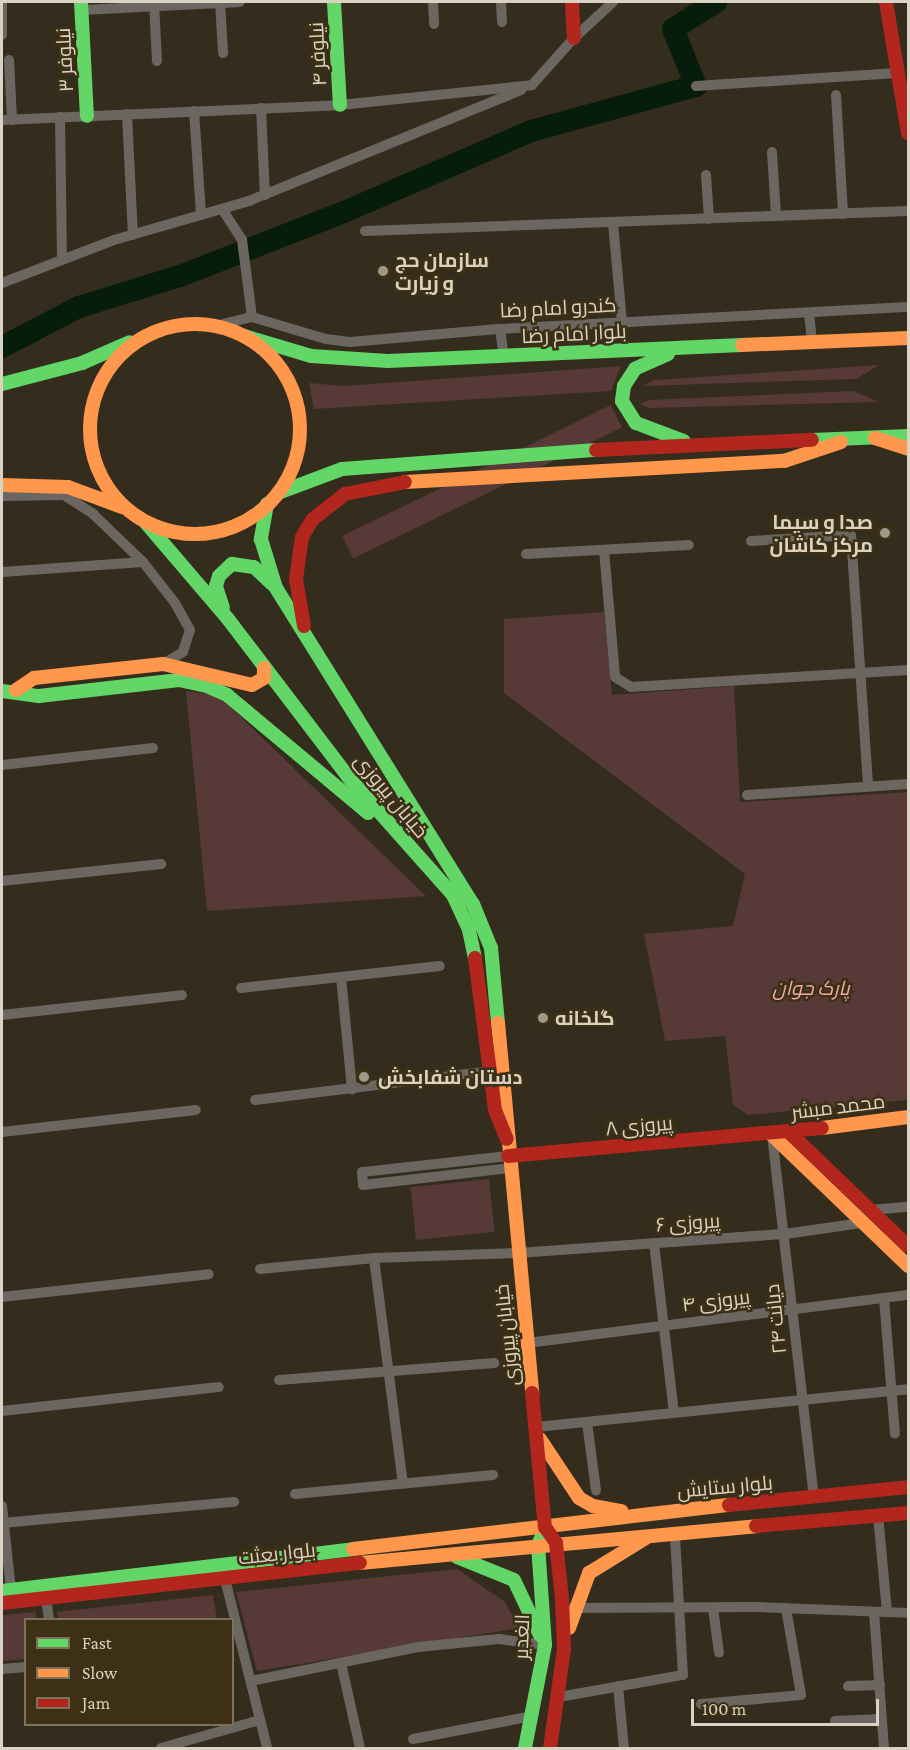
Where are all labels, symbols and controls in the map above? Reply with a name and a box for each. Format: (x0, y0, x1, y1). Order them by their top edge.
street label: نیلوفر ۴ (304, 21, 332, 87)
street label: نیلوفر ۳ (51, 27, 79, 93)
place label: سازمان حج و زیارت (395, 248, 489, 295)
marker: سازمان حج و زیارت (376, 264, 390, 278)
street label: کندرو امام رضا (499, 293, 617, 323)
street label: بلوار امام رضا (521, 319, 627, 349)
place label: صدا و سیما مرکز کاشان (769, 510, 873, 557)
marker: صدا و سیما مرکز کاشان (878, 526, 892, 540)
street label: خیابان پیروزی (349, 749, 433, 843)
park label: پارک جوان (772, 976, 850, 1000)
place label: گلخانه (555, 1006, 614, 1030)
marker: گلخانه (536, 1011, 550, 1025)
place label: دستان شفابخش (378, 1065, 522, 1089)
marker: دستان شفابخش (355, 1068, 373, 1086)
street label: محمد مبشر (790, 1089, 886, 1125)
street label: پیروزی ۸ (604, 1111, 674, 1141)
street label: پیروزی ۶ (655, 1209, 721, 1237)
street label: خیابان پیروزی (490, 1283, 524, 1387)
street label: دیانت ۲۴ (760, 1283, 792, 1355)
street label: پیروزی ۴ (681, 1285, 751, 1317)
street label: بلوار ستایش (676, 1471, 774, 1503)
street label: بلوار بعثت (237, 1538, 317, 1570)
street label: الغدیر (509, 1614, 535, 1660)
legend (24, 1618, 234, 1726)
text: Fast (82, 1633, 112, 1653)
text: Slow (82, 1663, 117, 1683)
scale bar (694, 1687, 882, 1725)
text: Jam (82, 1693, 110, 1713)
text: 100 m (702, 1699, 746, 1719)

